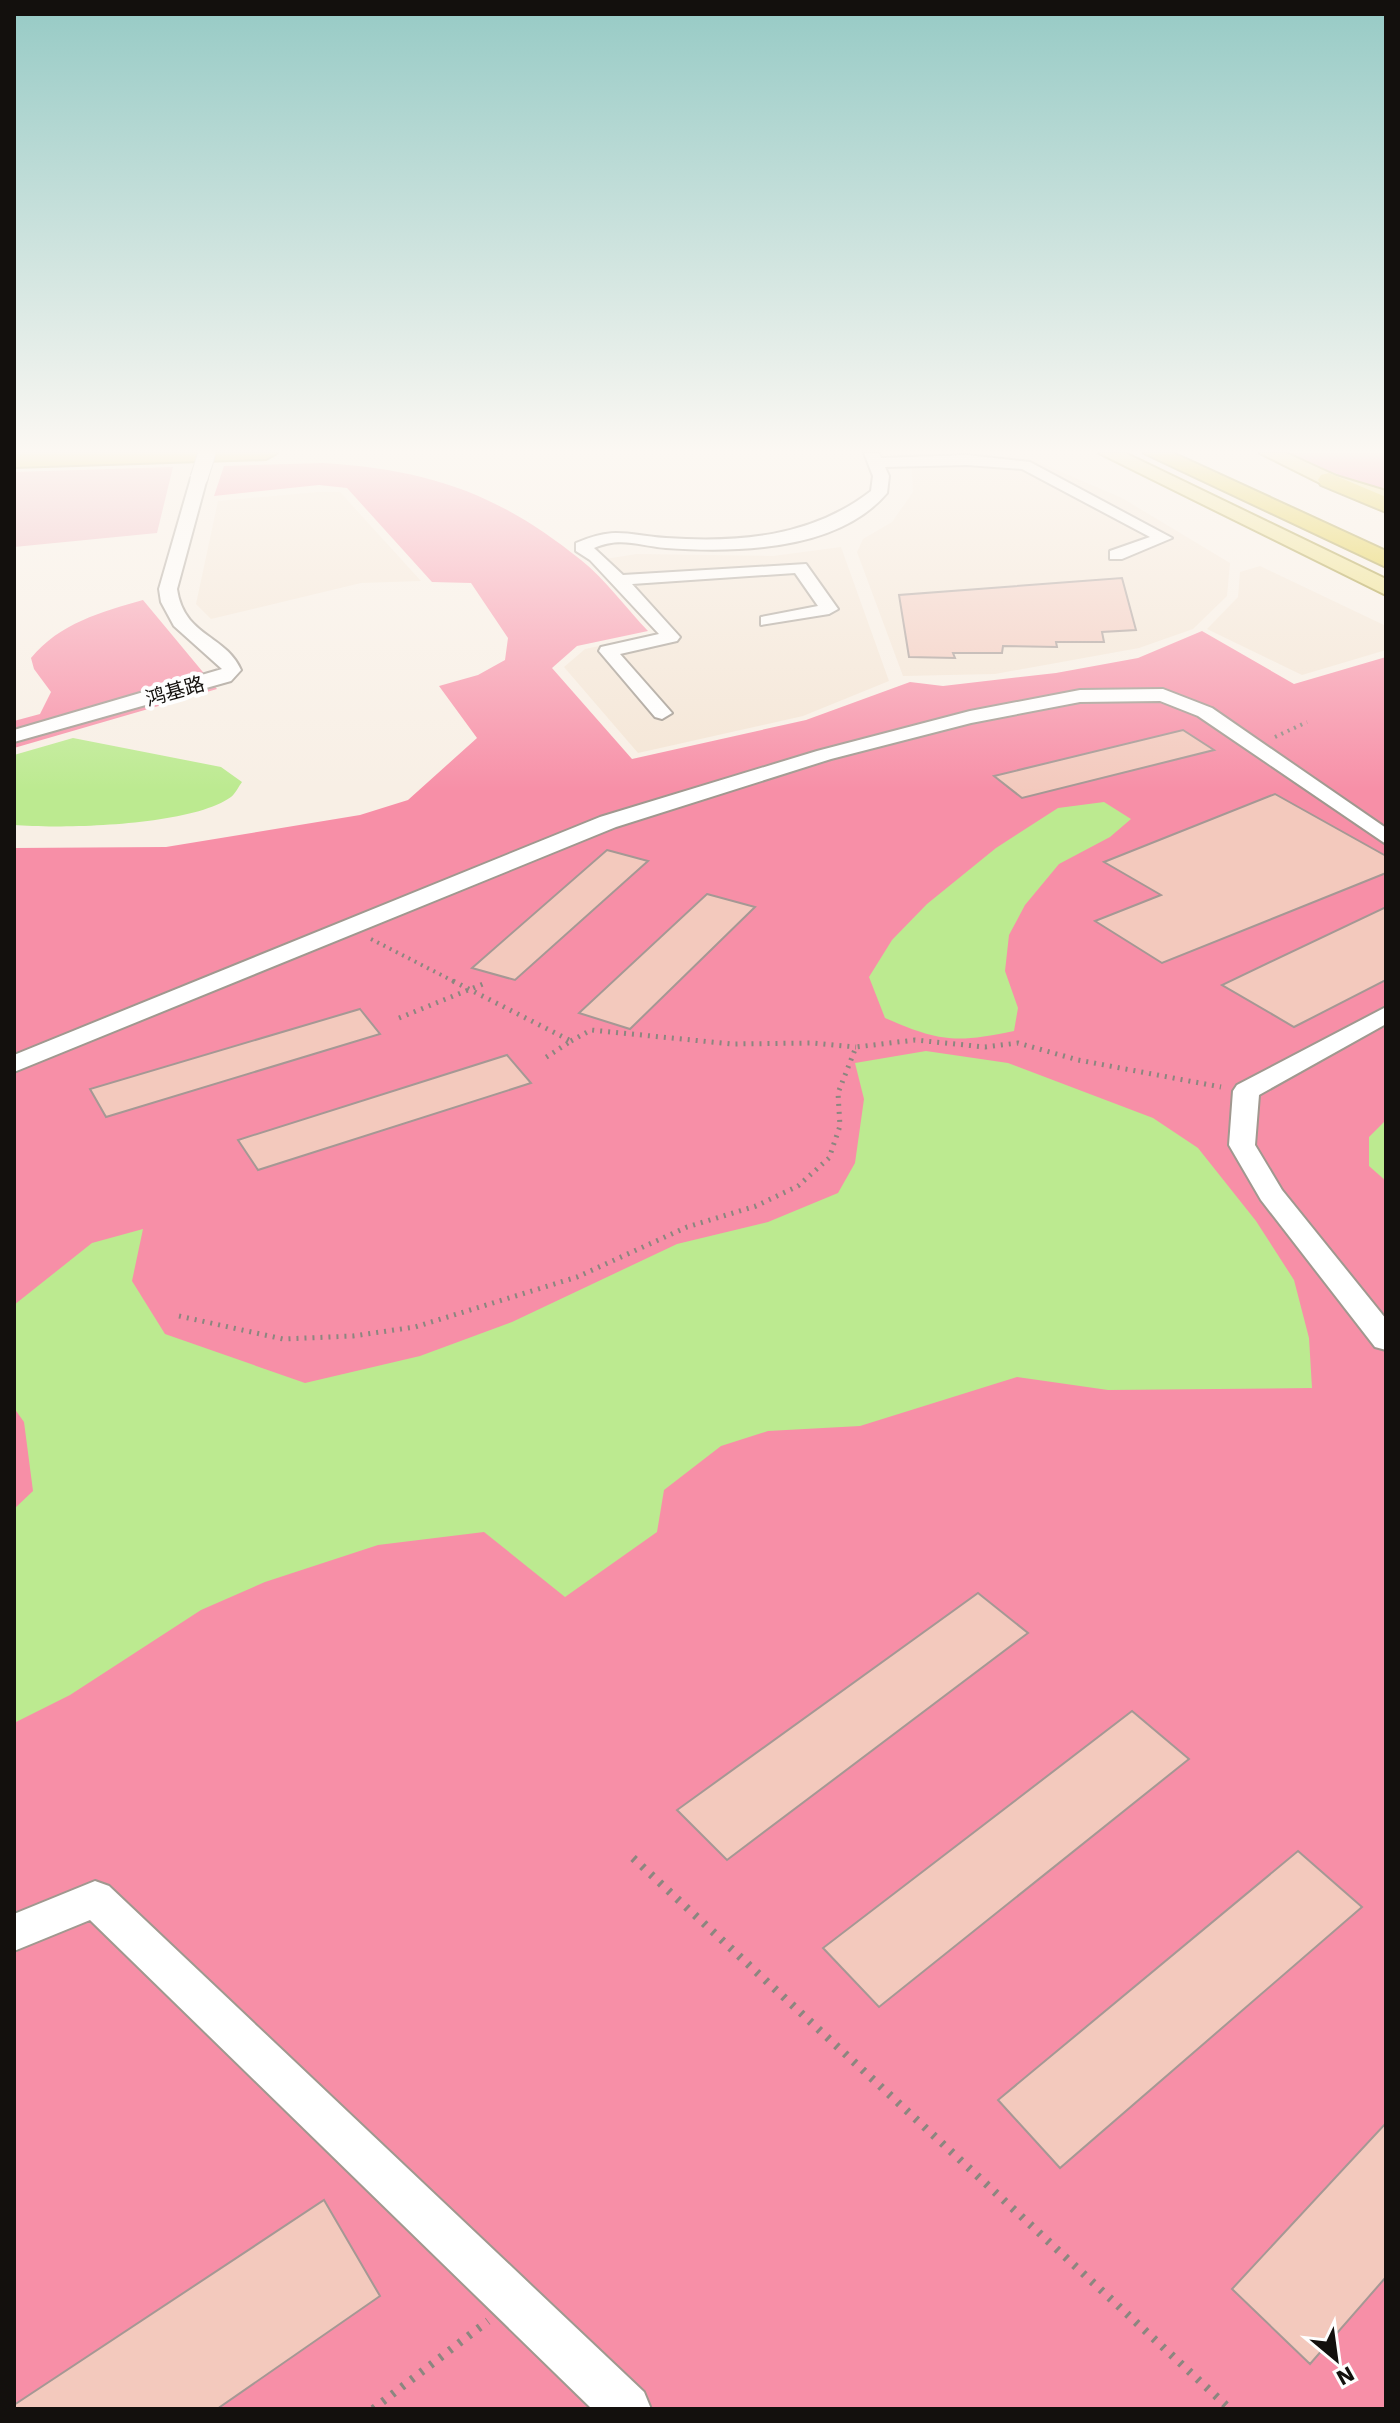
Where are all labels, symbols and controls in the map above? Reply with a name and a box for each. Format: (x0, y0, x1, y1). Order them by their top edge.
street label: 鸿基路 (143, 671, 207, 711)
north arrow (1296, 2319, 1376, 2399)
text: N (1332, 2361, 1359, 2391)

